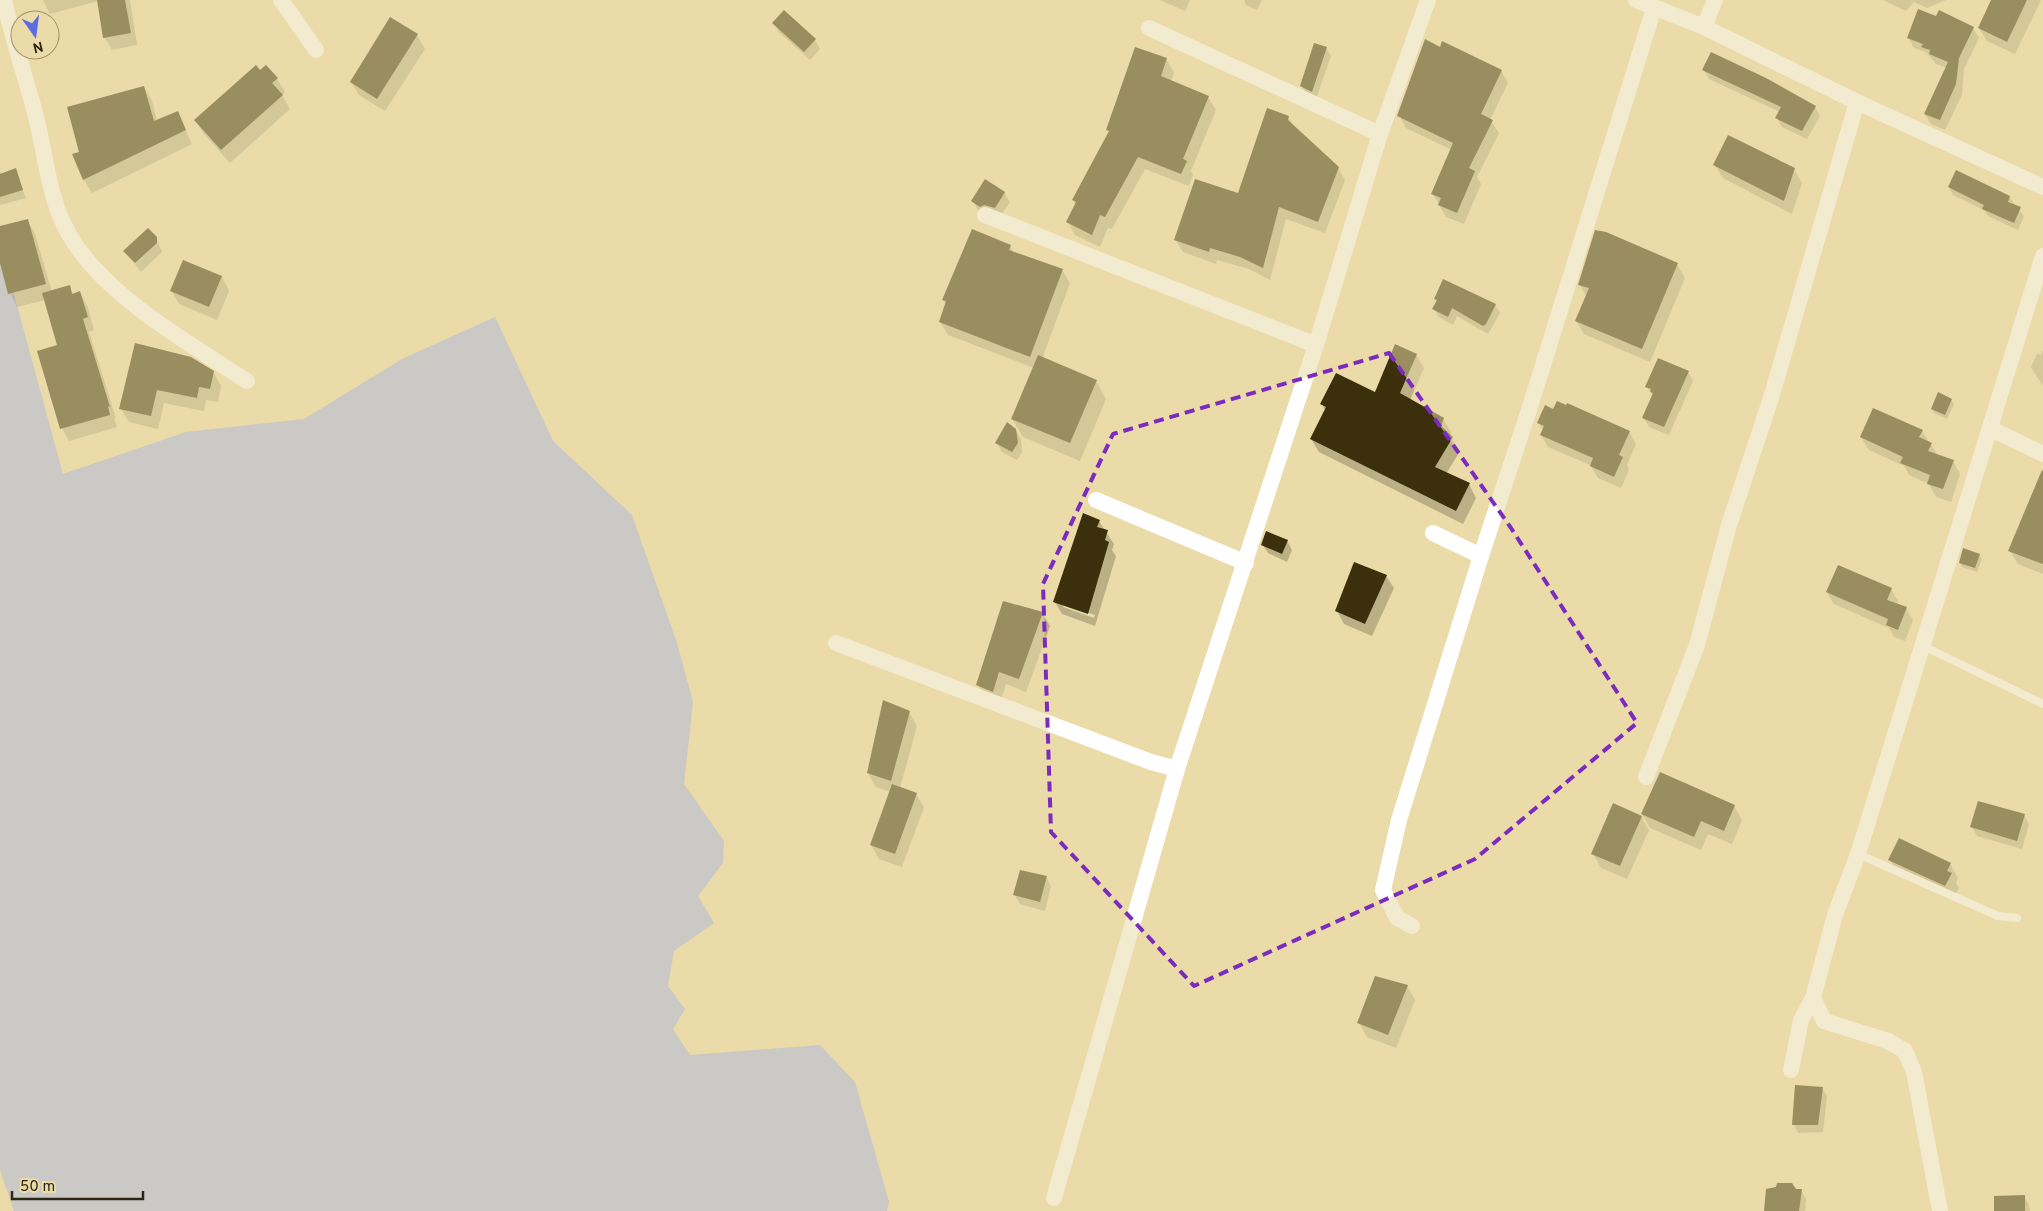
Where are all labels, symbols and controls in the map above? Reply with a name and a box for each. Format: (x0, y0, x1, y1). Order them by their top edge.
north arrow (10, 10, 60, 60)
text: N (31, 37, 45, 56)
scale bar (12, 1168, 144, 1200)
text: 50 m (20, 1178, 55, 1197)

